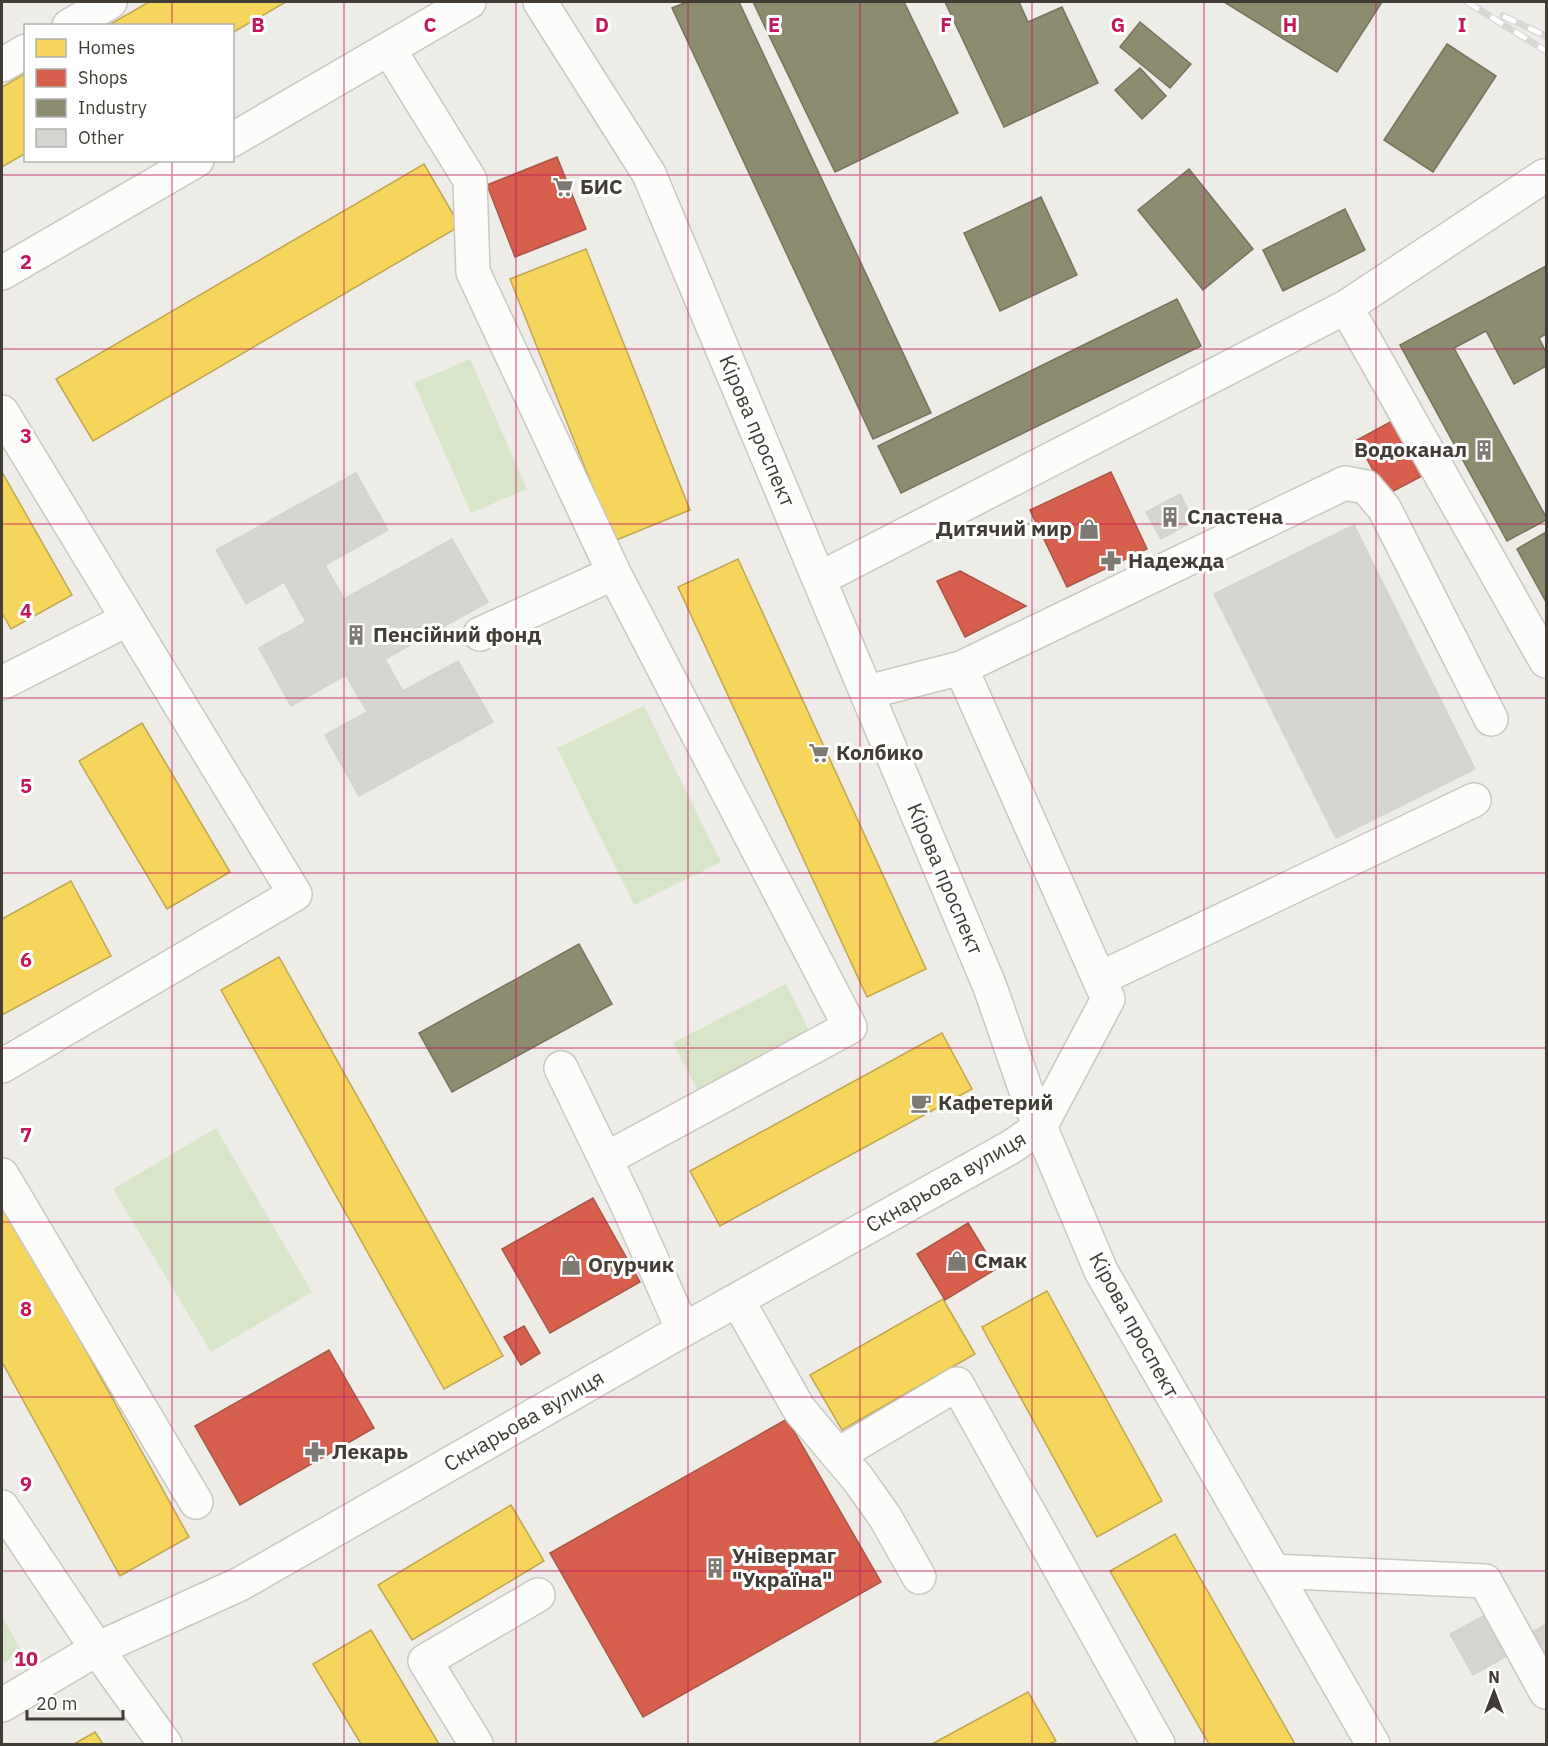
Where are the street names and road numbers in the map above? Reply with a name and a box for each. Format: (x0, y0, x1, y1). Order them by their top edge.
street label: Кірова проспект (713, 350, 803, 511)
street label: Кірова проспект (901, 798, 991, 959)
street label: Скнарьова вулиця (860, 1124, 1031, 1238)
street label: Кірова проспект (1083, 1247, 1186, 1402)
street label: Скнарьова вулиця (438, 1363, 609, 1477)

